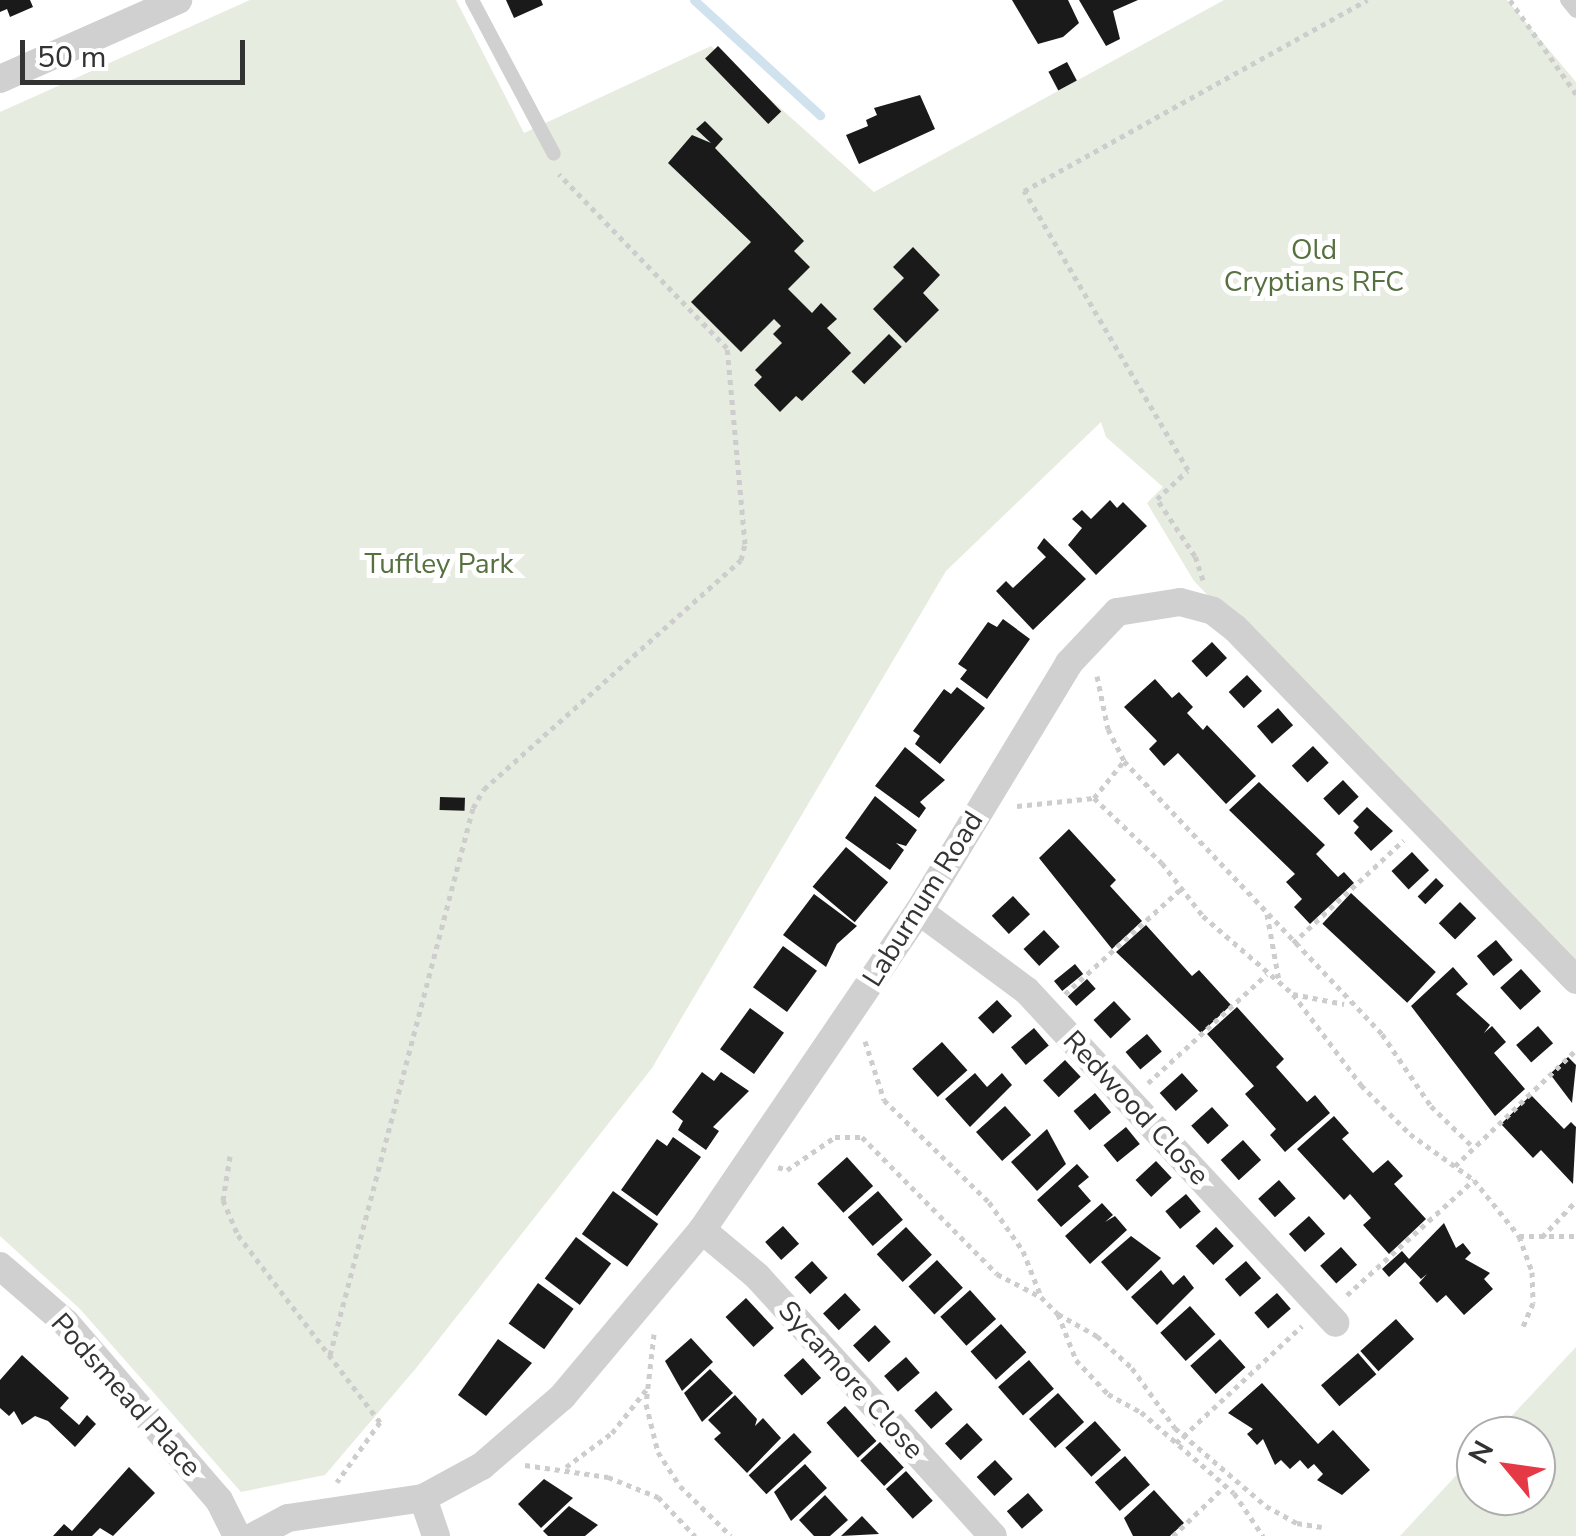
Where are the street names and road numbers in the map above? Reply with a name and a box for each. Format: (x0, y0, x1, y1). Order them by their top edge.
street label: Laburnum Road (856, 805, 990, 993)
street label: Redwood Close (1056, 1024, 1216, 1192)
street label: Sycamore Close (771, 1294, 931, 1466)
street label: Podsmead Place (44, 1306, 208, 1484)

